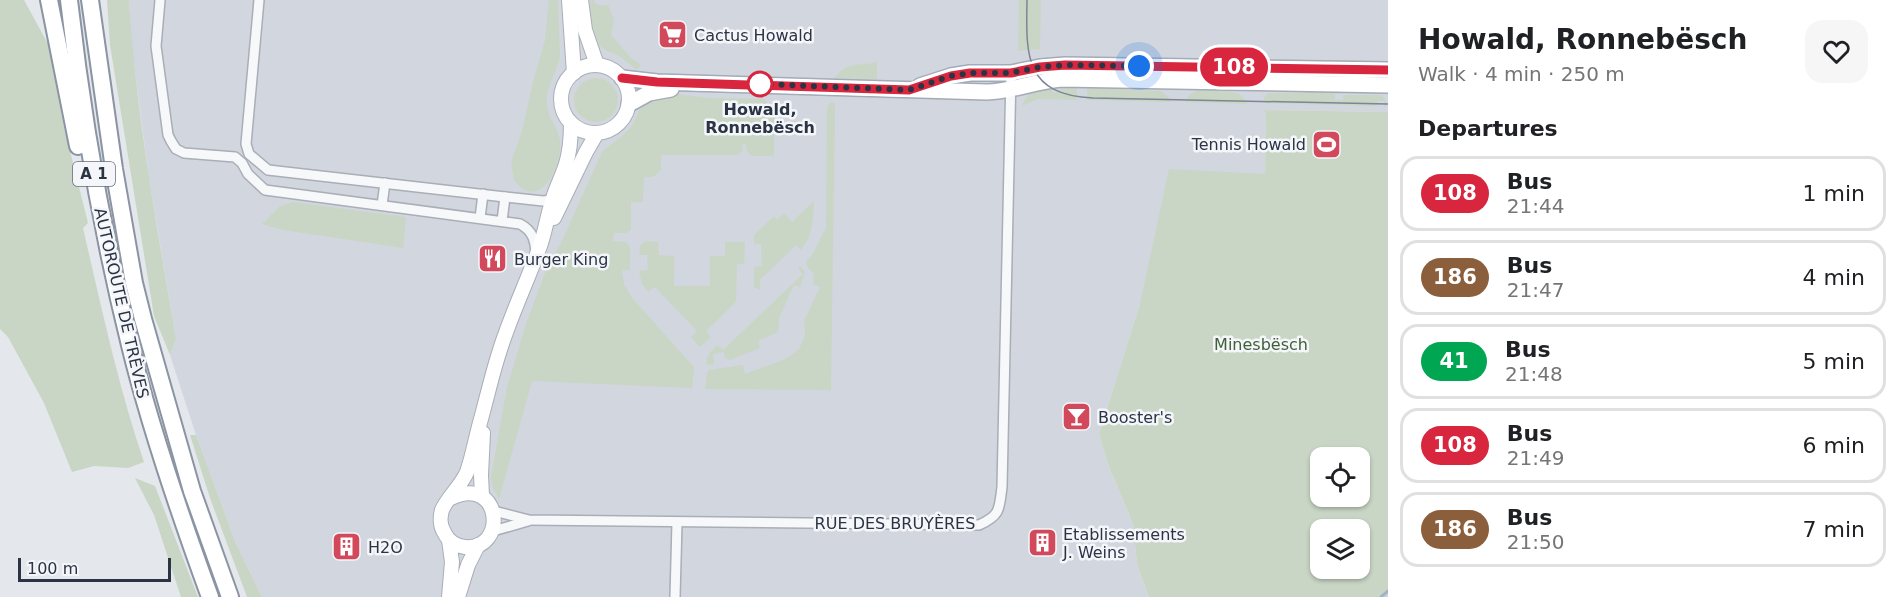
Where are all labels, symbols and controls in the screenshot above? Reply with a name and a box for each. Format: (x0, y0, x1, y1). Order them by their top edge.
supermarket icon: Cactus Howald (657, 19, 689, 51)
button: heart (1805, 20, 1868, 83)
text: Howald, Ronnebësch (1418, 23, 1747, 56)
place label: Cactus Howald (694, 26, 813, 45)
line badge: 108 (1200, 48, 1268, 86)
your location (1124, 51, 1154, 81)
text: 108 (1212, 55, 1256, 79)
text: Walk · 4 min · 250 m (1418, 62, 1625, 86)
marker: Howald, Ronnebësch (747, 71, 773, 97)
place label: Howald, Ronnebësch (705, 100, 815, 137)
text: Departures (1418, 116, 1558, 141)
sports icon: Tennis Howald (1311, 128, 1343, 160)
place label: Tennis Howald (1191, 135, 1306, 154)
road number: A 1 (73, 162, 115, 186)
text: Bus (1507, 169, 1552, 194)
text: 108 (1433, 181, 1477, 205)
text: 1 min (1803, 181, 1865, 206)
text: 21:44 (1507, 194, 1564, 218)
street label: AUTOROUTE DE TRÈVES (90, 206, 153, 400)
restaurant icon: Burger King (477, 243, 509, 275)
place label: Burger King (514, 250, 608, 269)
text: Bus (1507, 253, 1552, 278)
text: 186 (1433, 265, 1477, 289)
text: 4 min (1803, 265, 1865, 290)
text: 21:47 (1507, 278, 1564, 302)
park label: Minesbësch (1214, 335, 1308, 354)
text: Bus (1505, 337, 1551, 362)
text: 41 (1439, 349, 1469, 373)
text: 5 min (1803, 349, 1865, 374)
text: 21:48 (1505, 362, 1563, 386)
bar icon: Booster's (1061, 401, 1093, 433)
place label: Booster's (1098, 408, 1172, 427)
text: Bus (1507, 421, 1552, 446)
text: 108 (1433, 433, 1477, 457)
text: 6 min (1803, 433, 1865, 458)
text: 21:49 (1507, 446, 1564, 470)
map controls (1310, 447, 1370, 579)
button: locate (1310, 447, 1370, 507)
text: Bus (1507, 505, 1552, 530)
street label: RUE DES BRUYÈRES (815, 514, 975, 533)
text: 186 (1433, 517, 1477, 541)
text: 7 min (1803, 517, 1865, 542)
button: layers (1310, 519, 1370, 579)
place label: Etablissements J. Weins (1062, 525, 1185, 562)
building icon: Etablissements J. Weins (1026, 527, 1058, 559)
text: 21:50 (1507, 530, 1564, 554)
building icon: H2O (331, 531, 363, 563)
place label: H2O (368, 538, 403, 557)
scale bar (18, 555, 171, 582)
text: 100 m (27, 559, 78, 578)

